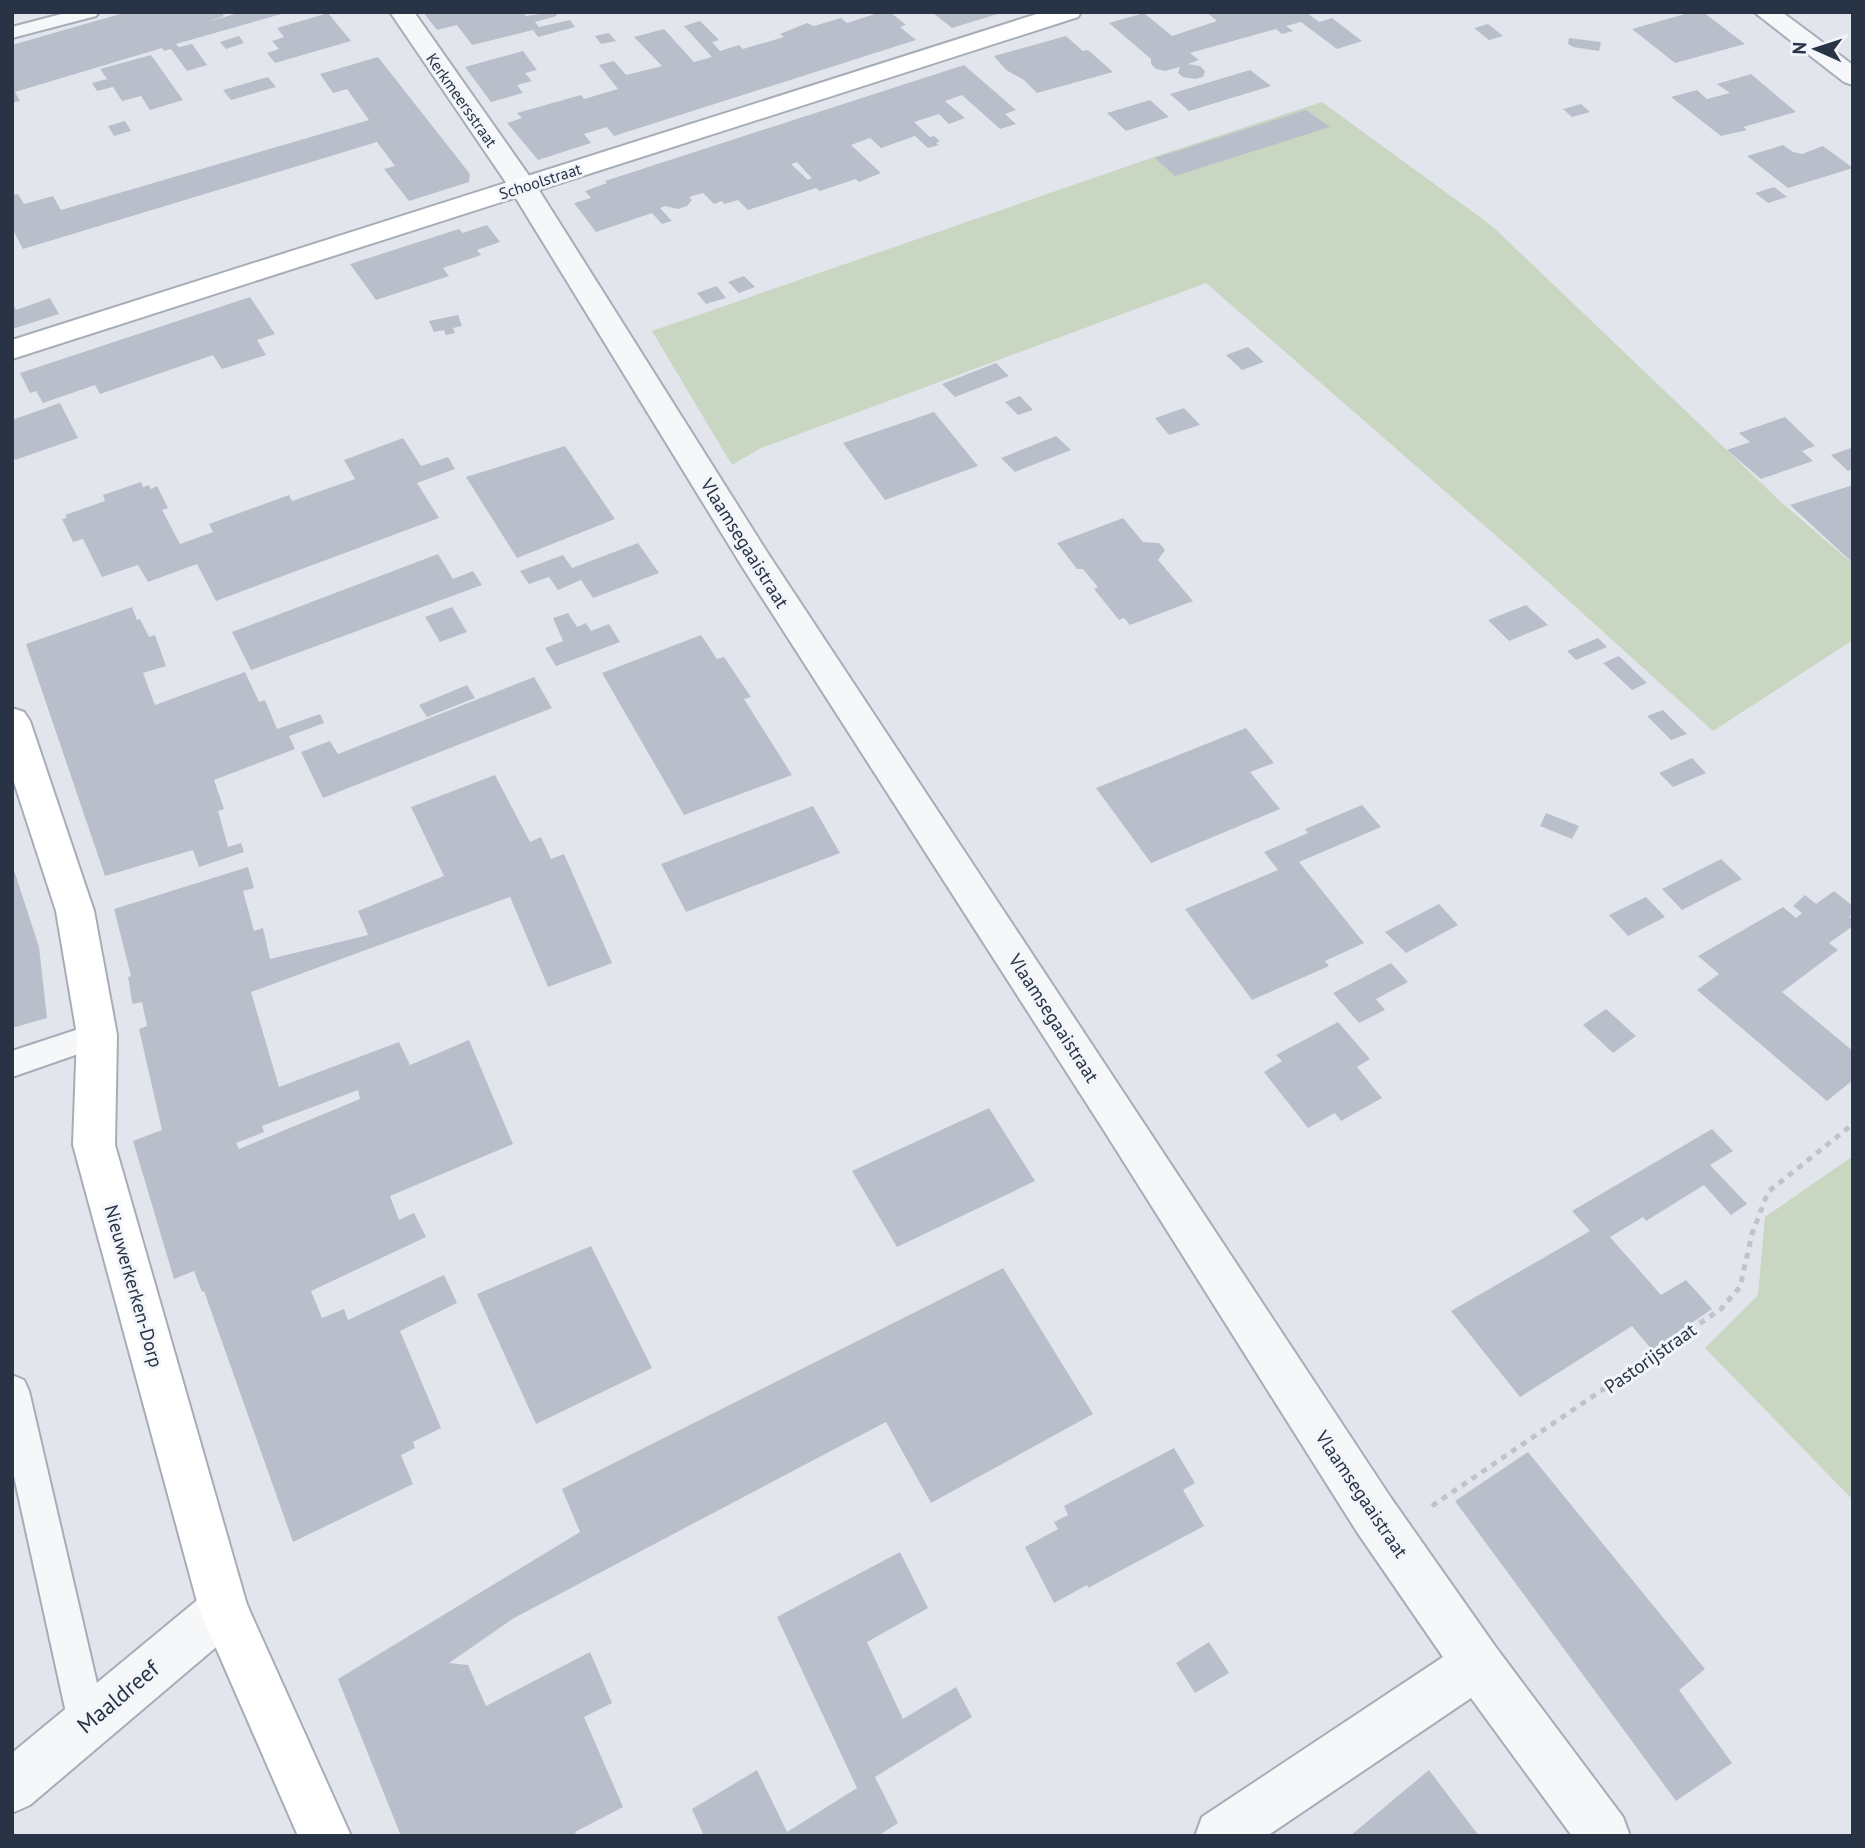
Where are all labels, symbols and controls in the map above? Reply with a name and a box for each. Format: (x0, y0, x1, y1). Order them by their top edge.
north arrow (1781, 14, 1851, 84)
text: N (1787, 41, 1811, 55)
street label: Kerkmeersstraat (422, 49, 502, 151)
street label: Schoolstraat (496, 158, 584, 204)
street label: Vlaamsegaaistraat (695, 473, 795, 613)
street label: Vlaamsegaaistraat (1003, 948, 1105, 1087)
street label: Nieuwerkerken-Dorp (99, 1202, 169, 1370)
street label: Pastorijstraat (1599, 1317, 1701, 1398)
street label: Vlaamsegaaistraat (1310, 1425, 1414, 1563)
street label: Maaldreef (71, 1653, 166, 1739)

